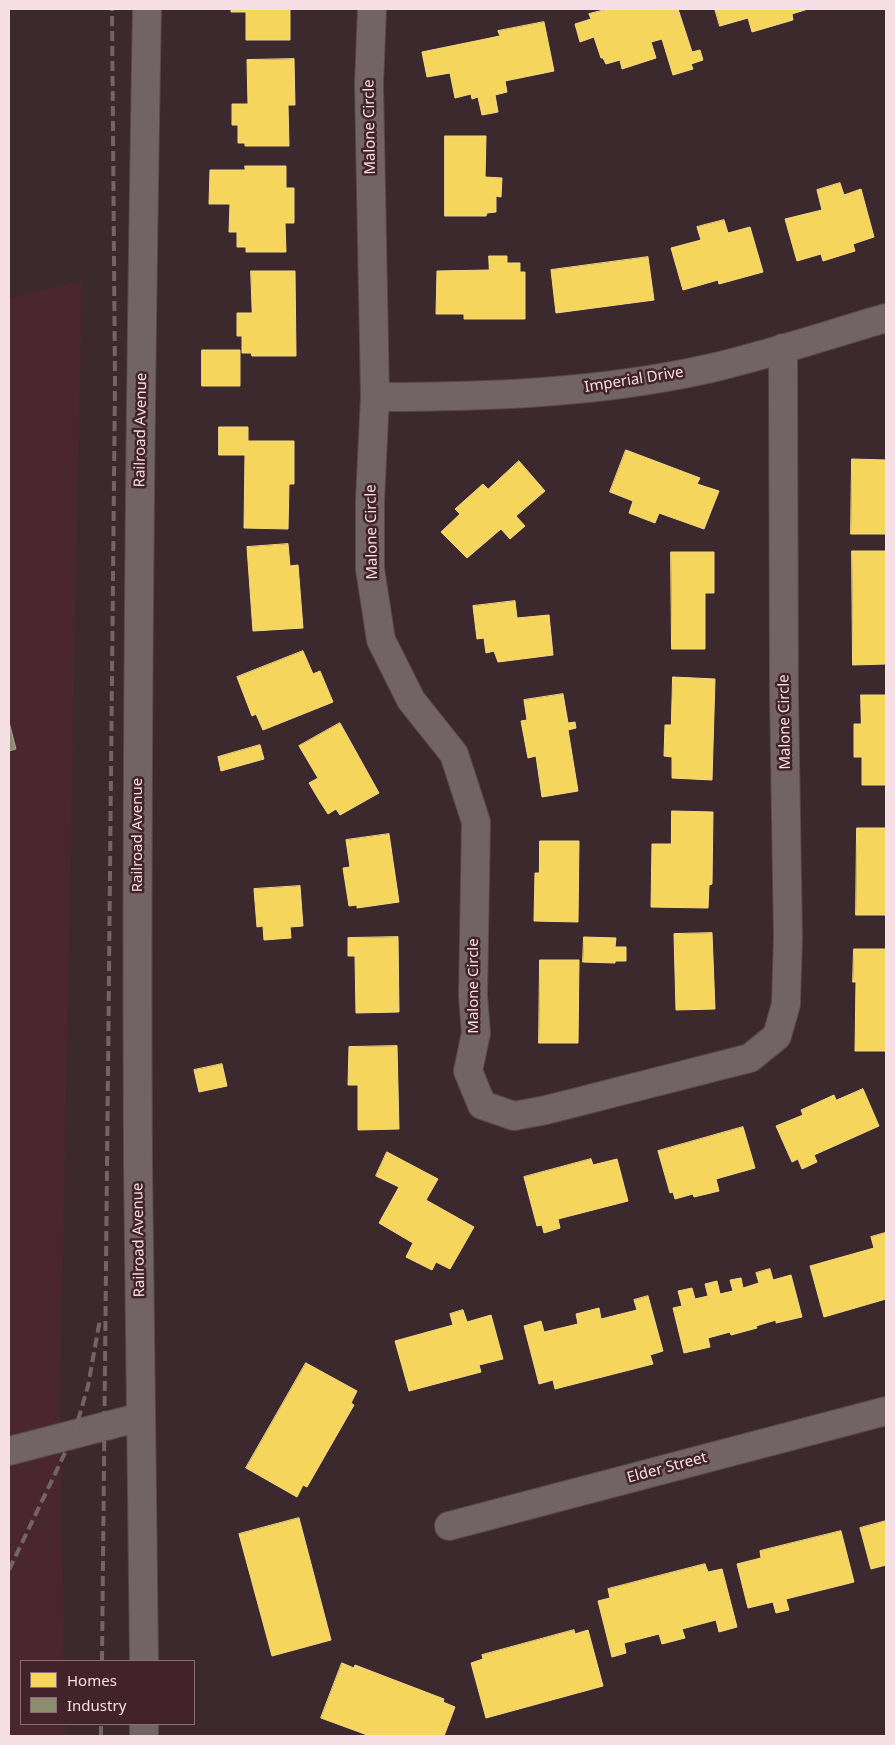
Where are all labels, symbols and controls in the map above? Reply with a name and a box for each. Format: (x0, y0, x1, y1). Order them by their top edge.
street label: Malone Circle (360, 79, 380, 175)
street label: Imperial Drive (583, 363, 685, 397)
street label: Railroad Avenue (131, 373, 151, 487)
street label: Malone Circle (362, 484, 382, 580)
street label: Malone Circle (775, 674, 795, 770)
street label: Railroad Avenue (129, 778, 147, 892)
street label: Malone Circle (465, 938, 483, 1034)
street label: Railroad Avenue (129, 1183, 149, 1297)
street label: Elder Street (625, 1449, 709, 1487)
legend (20, 1660, 195, 1725)
text: Homes (67, 1670, 117, 1690)
text: Industry (67, 1695, 126, 1715)

